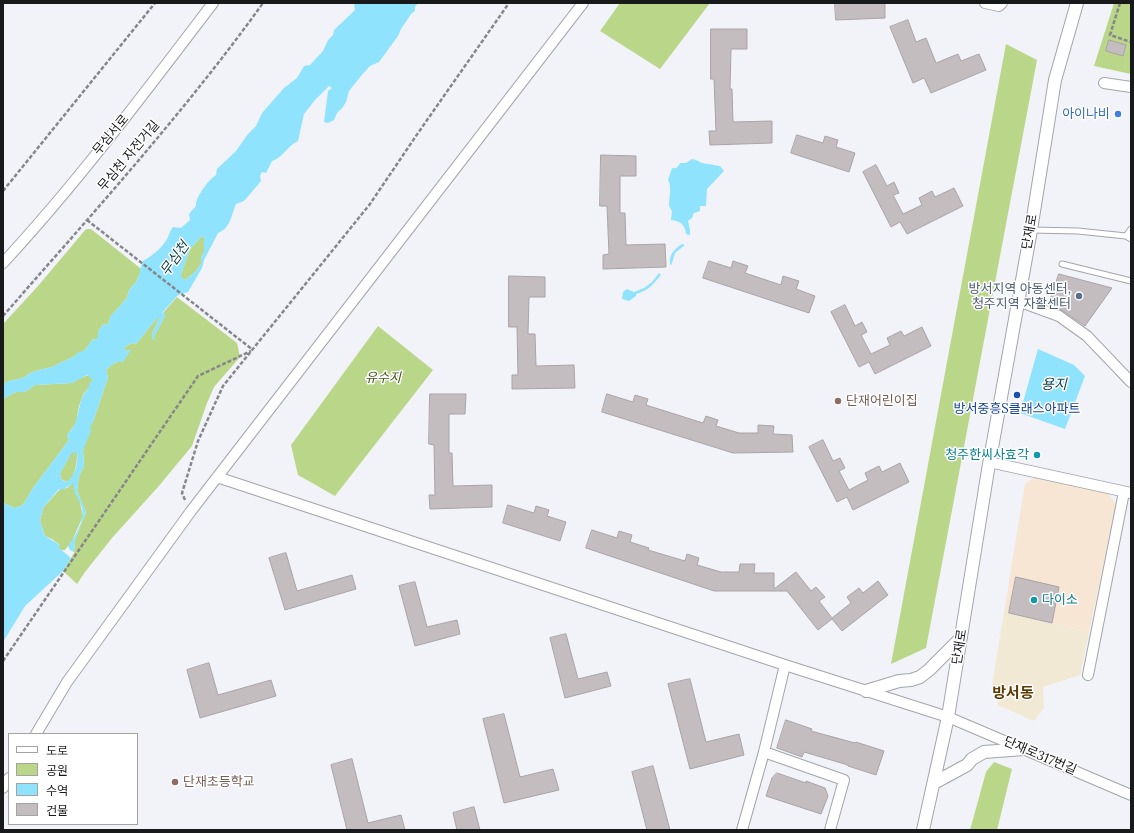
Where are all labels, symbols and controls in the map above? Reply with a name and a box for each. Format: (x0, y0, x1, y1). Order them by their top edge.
place label: 아이나비 (1062, 106, 1110, 122)
marker: 아이나비 (1113, 109, 1123, 119)
street label: 무심서로 (90, 112, 132, 158)
street label: 무심천 자전거길 (95, 118, 163, 194)
street label: 단재로 (1019, 213, 1041, 251)
water label: 무심천 (157, 238, 193, 280)
place label: 방서지역 아동센터, 청주지역 자활센터 (969, 281, 1071, 312)
marker: 방서지역 아동센터, 청주지역 자활센터 (1074, 291, 1084, 301)
park label: 유수지 (365, 370, 401, 386)
water label: 용지 (1041, 377, 1067, 393)
marker: 방서중흥S클래스아파트 (1012, 390, 1022, 400)
place label: 단재어린이집 (846, 393, 918, 409)
marker: 단재어린이집 (833, 396, 843, 406)
place label: 방서중흥S클래스아파트 (954, 401, 1080, 417)
place label: 청주한씨사효각 (945, 447, 1029, 463)
marker: 청주한씨사효각 (1032, 450, 1042, 460)
place label: 다이소 (1042, 592, 1078, 608)
marker: 다이소 (1029, 595, 1039, 605)
street label: 단재로 (949, 628, 971, 666)
district label: 방서동 (992, 685, 1034, 703)
legend (8, 733, 138, 825)
street label: 단재로317번길 (1001, 734, 1079, 778)
text: 도로 (46, 743, 68, 758)
text: 공원 (46, 763, 68, 778)
place label: 단재초등학교 (183, 774, 255, 790)
marker: 단재초등학교 (170, 777, 180, 787)
text: 수역 (46, 783, 68, 798)
text: 건물 (46, 803, 68, 818)

